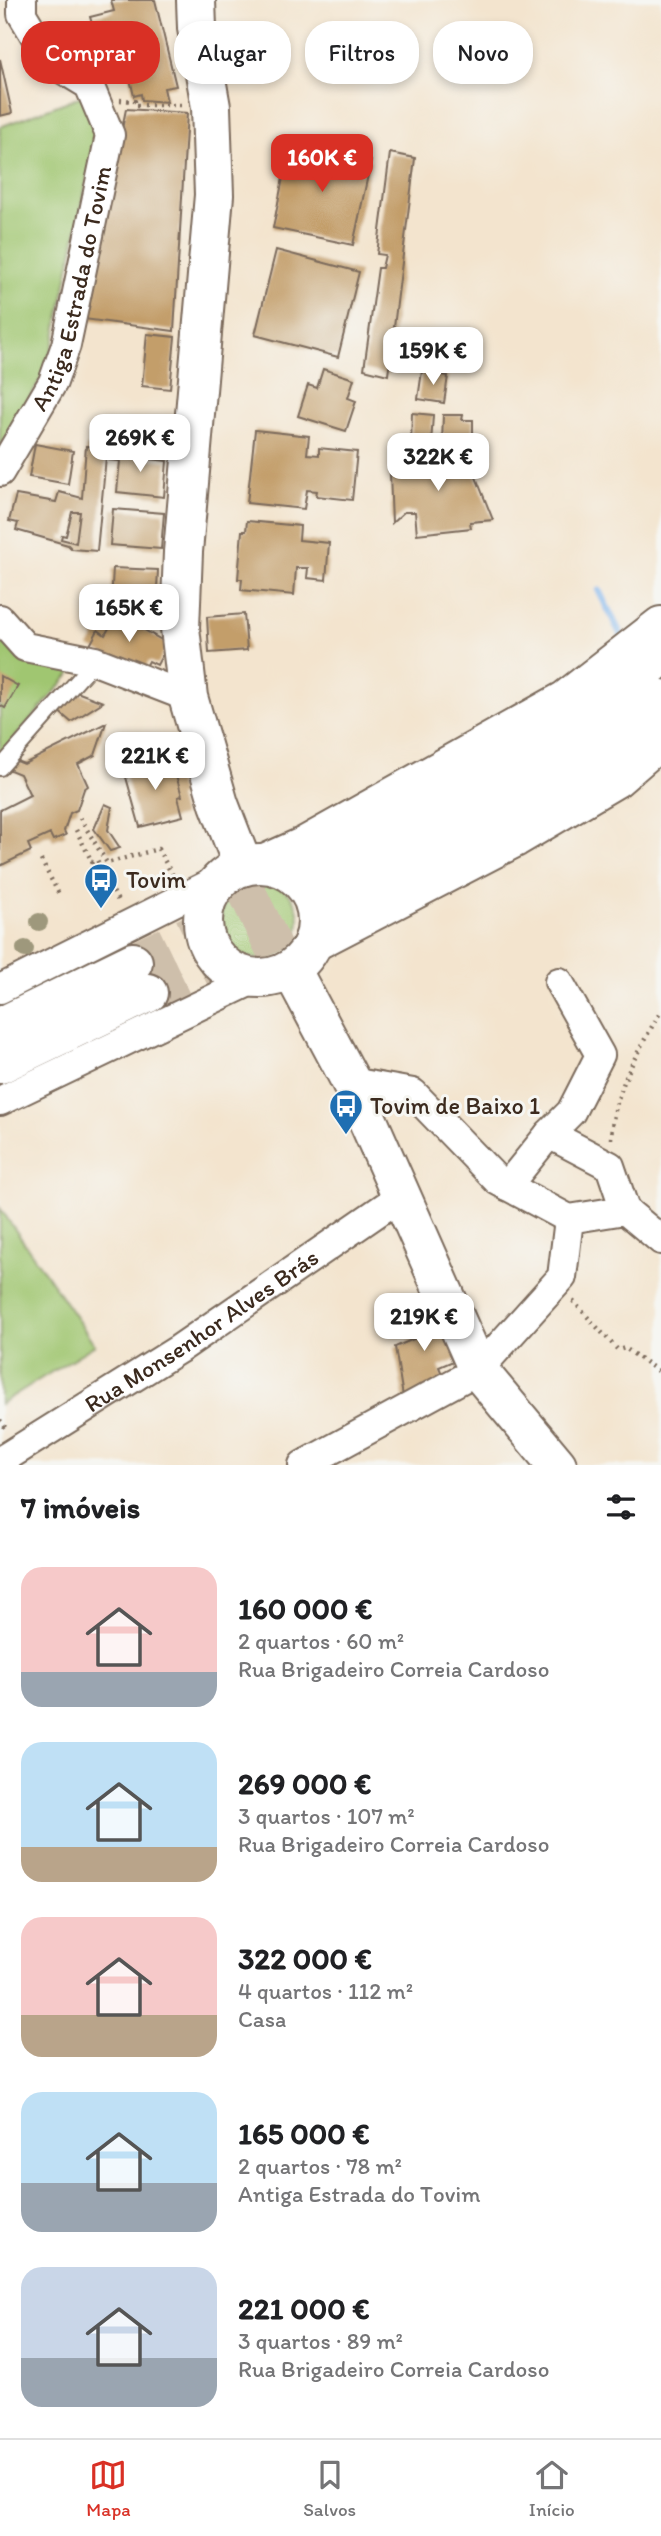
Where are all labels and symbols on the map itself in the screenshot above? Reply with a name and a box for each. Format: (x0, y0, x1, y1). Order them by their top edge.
pin: 160K € (265, 134, 379, 194)
street label: Antiga Estrada do Tovim (24, 163, 117, 416)
pin: 159K € (376, 328, 490, 387)
pin: 269K € (83, 414, 197, 474)
pin: 322K € (381, 434, 495, 493)
pin: 165K € (72, 584, 186, 644)
pin: 221K € (98, 732, 212, 792)
bus stop icon: Tovim (82, 861, 120, 910)
place label: Tovim (126, 865, 186, 894)
bus stop icon: Tovim de Baixo 1 (327, 1087, 365, 1136)
place label: Tovim de Baixo 1 (370, 1091, 540, 1120)
street label: Rua Monsenhor Alves Brás (79, 1242, 324, 1418)
pin: 219K € (367, 1294, 481, 1353)

